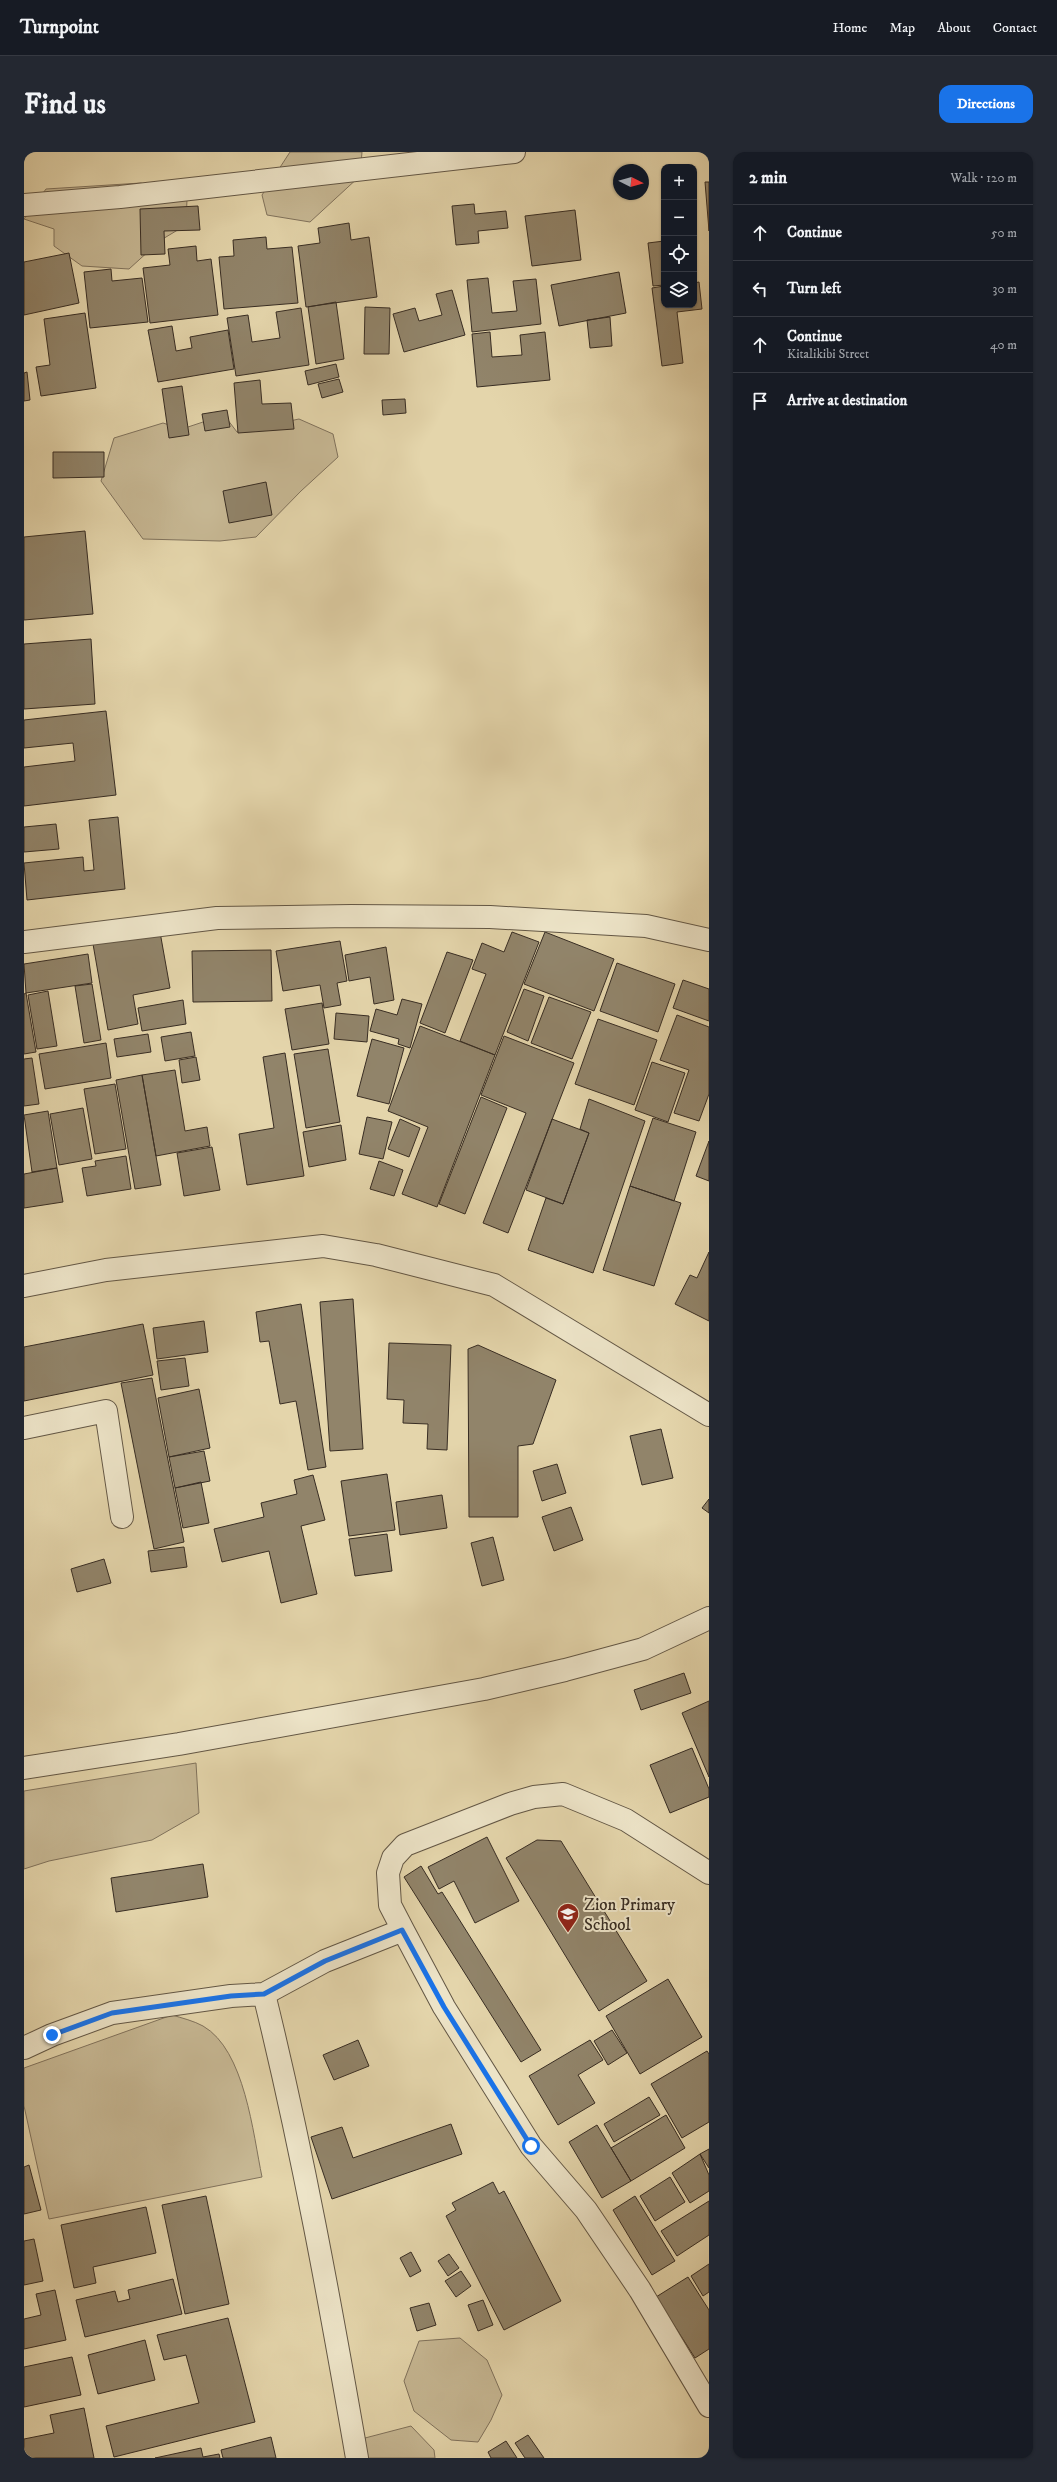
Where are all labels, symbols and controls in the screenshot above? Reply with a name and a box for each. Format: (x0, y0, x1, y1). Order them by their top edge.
text: Turnpoint (20, 16, 99, 39)
text: Home (833, 19, 867, 37)
text: Map (889, 19, 915, 37)
text: About (937, 19, 971, 37)
text: Contact (993, 19, 1037, 37)
button: Directions (939, 85, 1033, 123)
text: Find us (24, 87, 106, 122)
north arrow (613, 164, 649, 200)
map controls (661, 164, 697, 308)
button: + (661, 164, 697, 200)
text: 2 min (749, 167, 787, 189)
text: Walk · 120 m (951, 170, 1017, 186)
button: − (661, 200, 697, 236)
icon: ahead (749, 222, 771, 244)
text: Continue (787, 223, 842, 242)
text: 50 m (991, 225, 1017, 241)
button: locate (661, 236, 697, 272)
button: layers (661, 272, 697, 308)
icon: left (749, 278, 771, 300)
text: Turn left (787, 279, 841, 298)
text: 30 m (993, 281, 1017, 297)
text: Continue (787, 327, 842, 346)
icon: ahead (749, 334, 771, 356)
text: 40 m (990, 337, 1017, 353)
text: Kitalikibi Street (787, 346, 869, 362)
icon: arrive (749, 390, 771, 412)
text: Arrive at destination (787, 391, 907, 410)
place label: Zion Primary School (584, 1894, 676, 1936)
school or university icon: Zion Primary School (555, 1901, 581, 1934)
route end (43, 2026, 61, 2044)
route start (522, 2137, 540, 2155)

